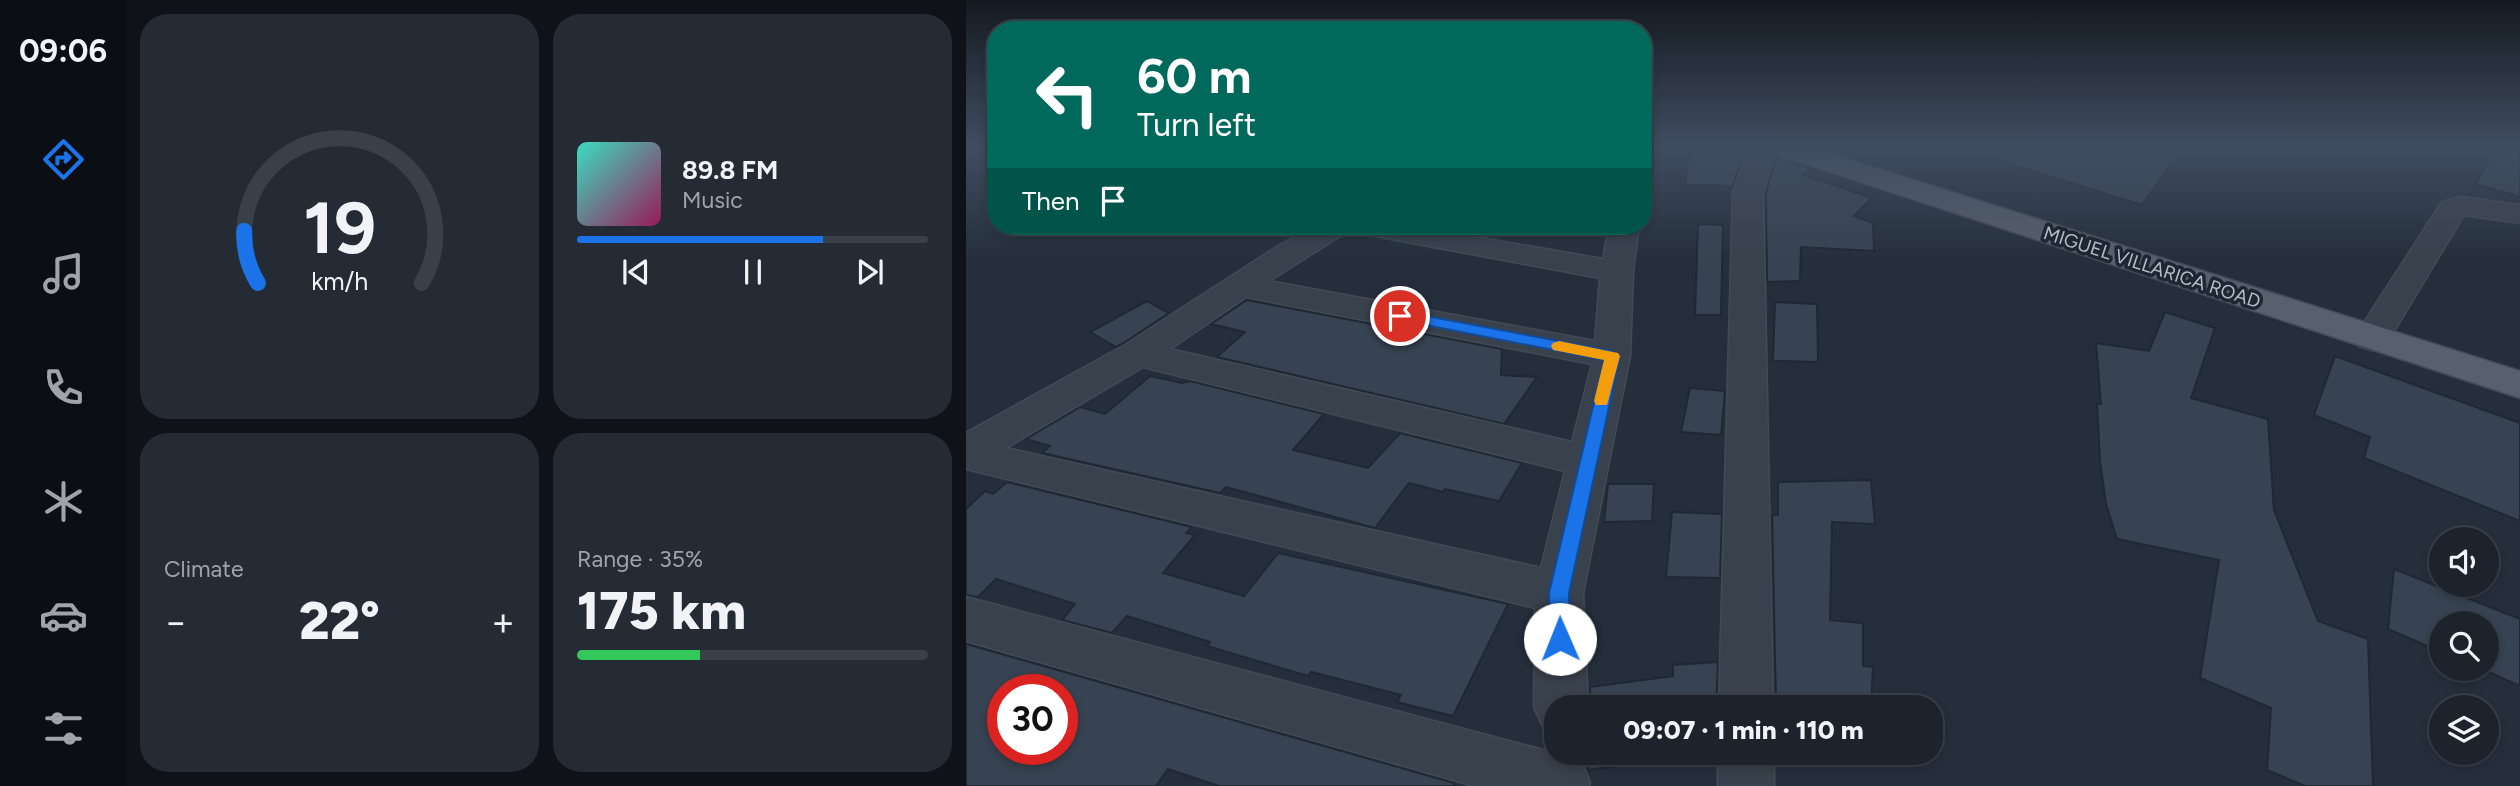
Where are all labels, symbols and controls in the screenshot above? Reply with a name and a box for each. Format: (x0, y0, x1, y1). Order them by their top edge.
text: 09:06 (19, 32, 107, 70)
text: 60 m (1137, 46, 1252, 105)
icon: left (1022, 49, 1113, 140)
text: Turn left (1137, 106, 1256, 144)
icon: directions (39, 135, 88, 184)
text: 89.8 FM (682, 154, 778, 186)
icon: arrive (1094, 182, 1132, 220)
text: 19 (303, 184, 376, 271)
text: Then (1022, 185, 1080, 217)
text: Music (682, 186, 743, 214)
street label: MIGUEL VILLARICA ROAD (2041, 221, 2263, 313)
icon: music (39, 249, 88, 298)
icon: previous (617, 253, 655, 291)
icon: pause (734, 253, 772, 291)
icon: next (851, 253, 889, 291)
text: km/h (311, 266, 368, 296)
pin (1370, 286, 1430, 346)
icon: arrive (1381, 297, 1419, 335)
icon: phone (39, 363, 88, 412)
icon: climate (39, 477, 88, 526)
map controls (2429, 527, 2499, 765)
button: sound (2429, 527, 2499, 597)
text: Range · 35% (577, 545, 703, 573)
text: Climate (164, 555, 243, 583)
text: 175 km (577, 580, 746, 642)
text: 22° (299, 590, 380, 652)
icon: car (39, 591, 88, 640)
text: − (164, 599, 188, 645)
text: + (491, 599, 515, 645)
position arrow (1523, 602, 1597, 676)
button: search (2429, 611, 2499, 681)
speed limit sign: 30 (987, 674, 1078, 765)
button: layers (2429, 695, 2499, 765)
icon: filters (39, 704, 88, 753)
text: 09:07 · 1 min · 110 m (1623, 714, 1864, 746)

